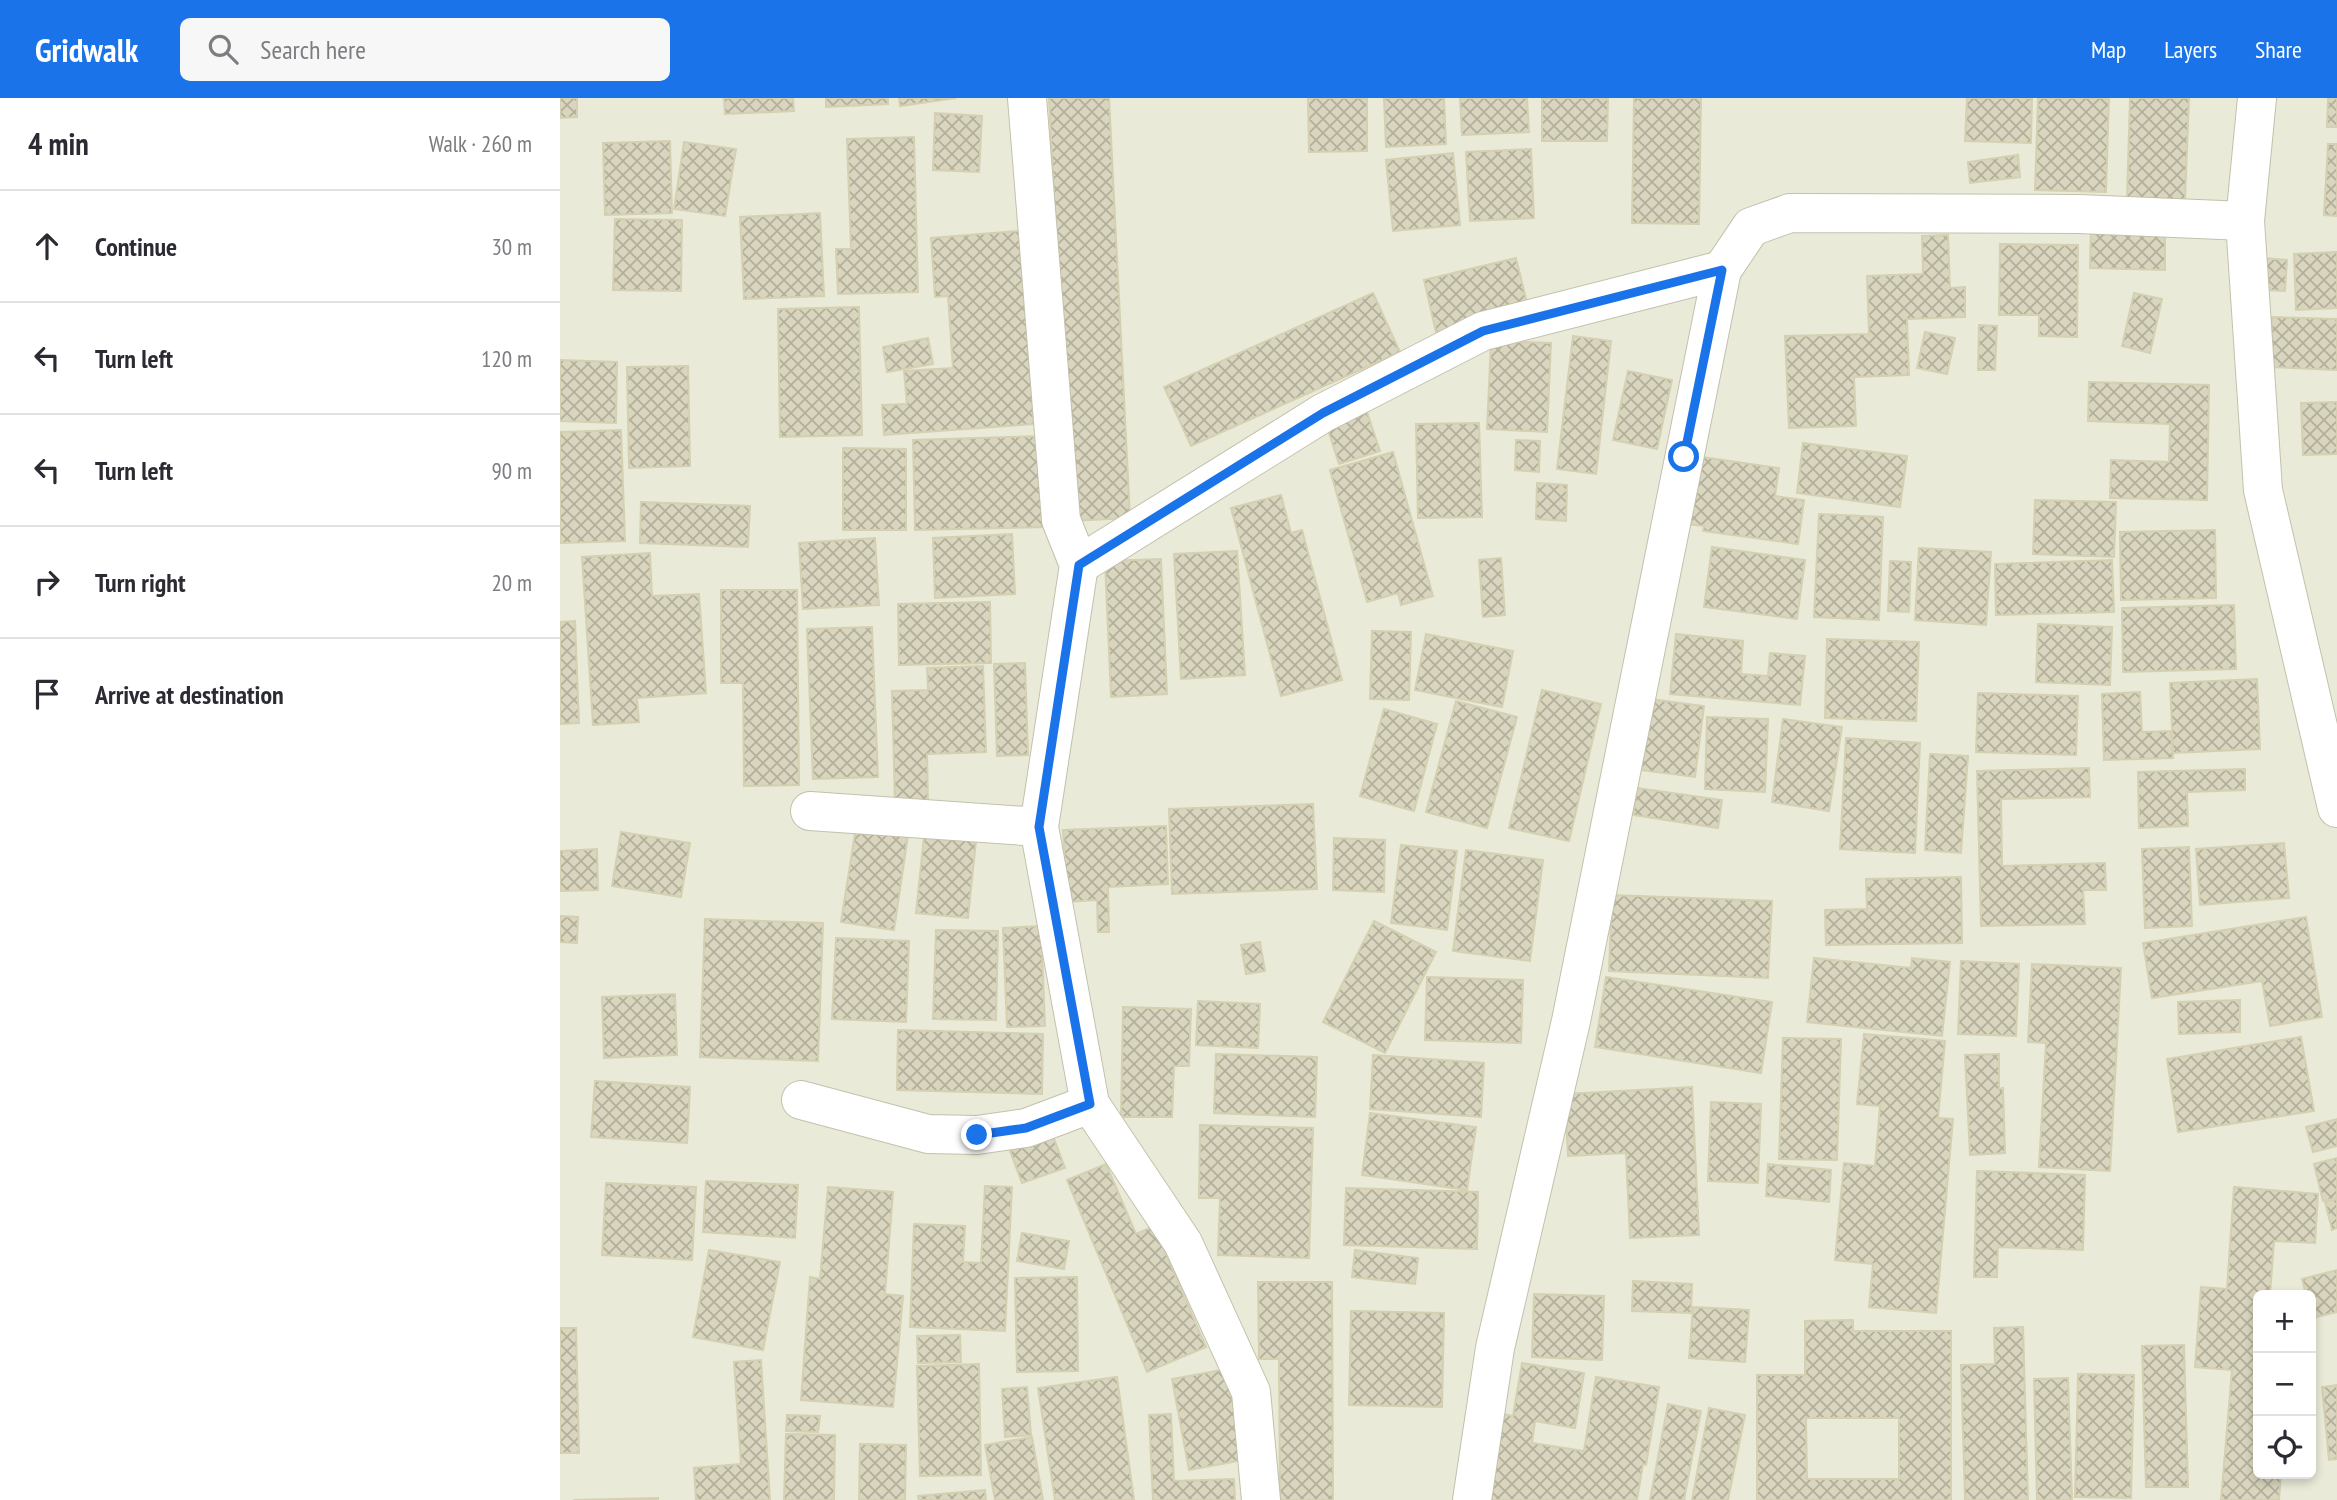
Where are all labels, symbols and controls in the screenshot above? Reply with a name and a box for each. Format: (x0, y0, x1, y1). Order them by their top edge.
search box (180, 18, 670, 81)
text: Gridwalk (35, 28, 138, 71)
icon: search (204, 30, 242, 68)
text: Search here (260, 33, 366, 66)
text: Map (2091, 34, 2126, 65)
text: Layers (2164, 34, 2217, 65)
text: Share (2255, 34, 2302, 65)
text: 4 min (28, 124, 89, 163)
text: Walk · 260 m (429, 129, 532, 158)
icon: ahead (28, 227, 66, 265)
text: Continue (95, 230, 177, 263)
text: 30 m (491, 232, 532, 261)
icon: left (28, 339, 66, 377)
text: Turn left (95, 342, 173, 375)
text: 120 m (481, 344, 532, 373)
route start (1668, 441, 1699, 472)
icon: left (28, 451, 66, 489)
text: Turn left (95, 454, 173, 487)
text: 90 m (491, 456, 532, 485)
icon: right (28, 563, 66, 601)
text: Turn right (95, 566, 186, 599)
text: 20 m (491, 568, 532, 597)
icon: arrive (28, 675, 66, 713)
text: Arrive at destination (95, 678, 284, 711)
route end (961, 1119, 992, 1150)
map controls (2253, 1290, 2316, 1479)
button: + (2253, 1290, 2316, 1353)
button: − (2253, 1353, 2316, 1416)
button: locate (2253, 1416, 2316, 1479)

